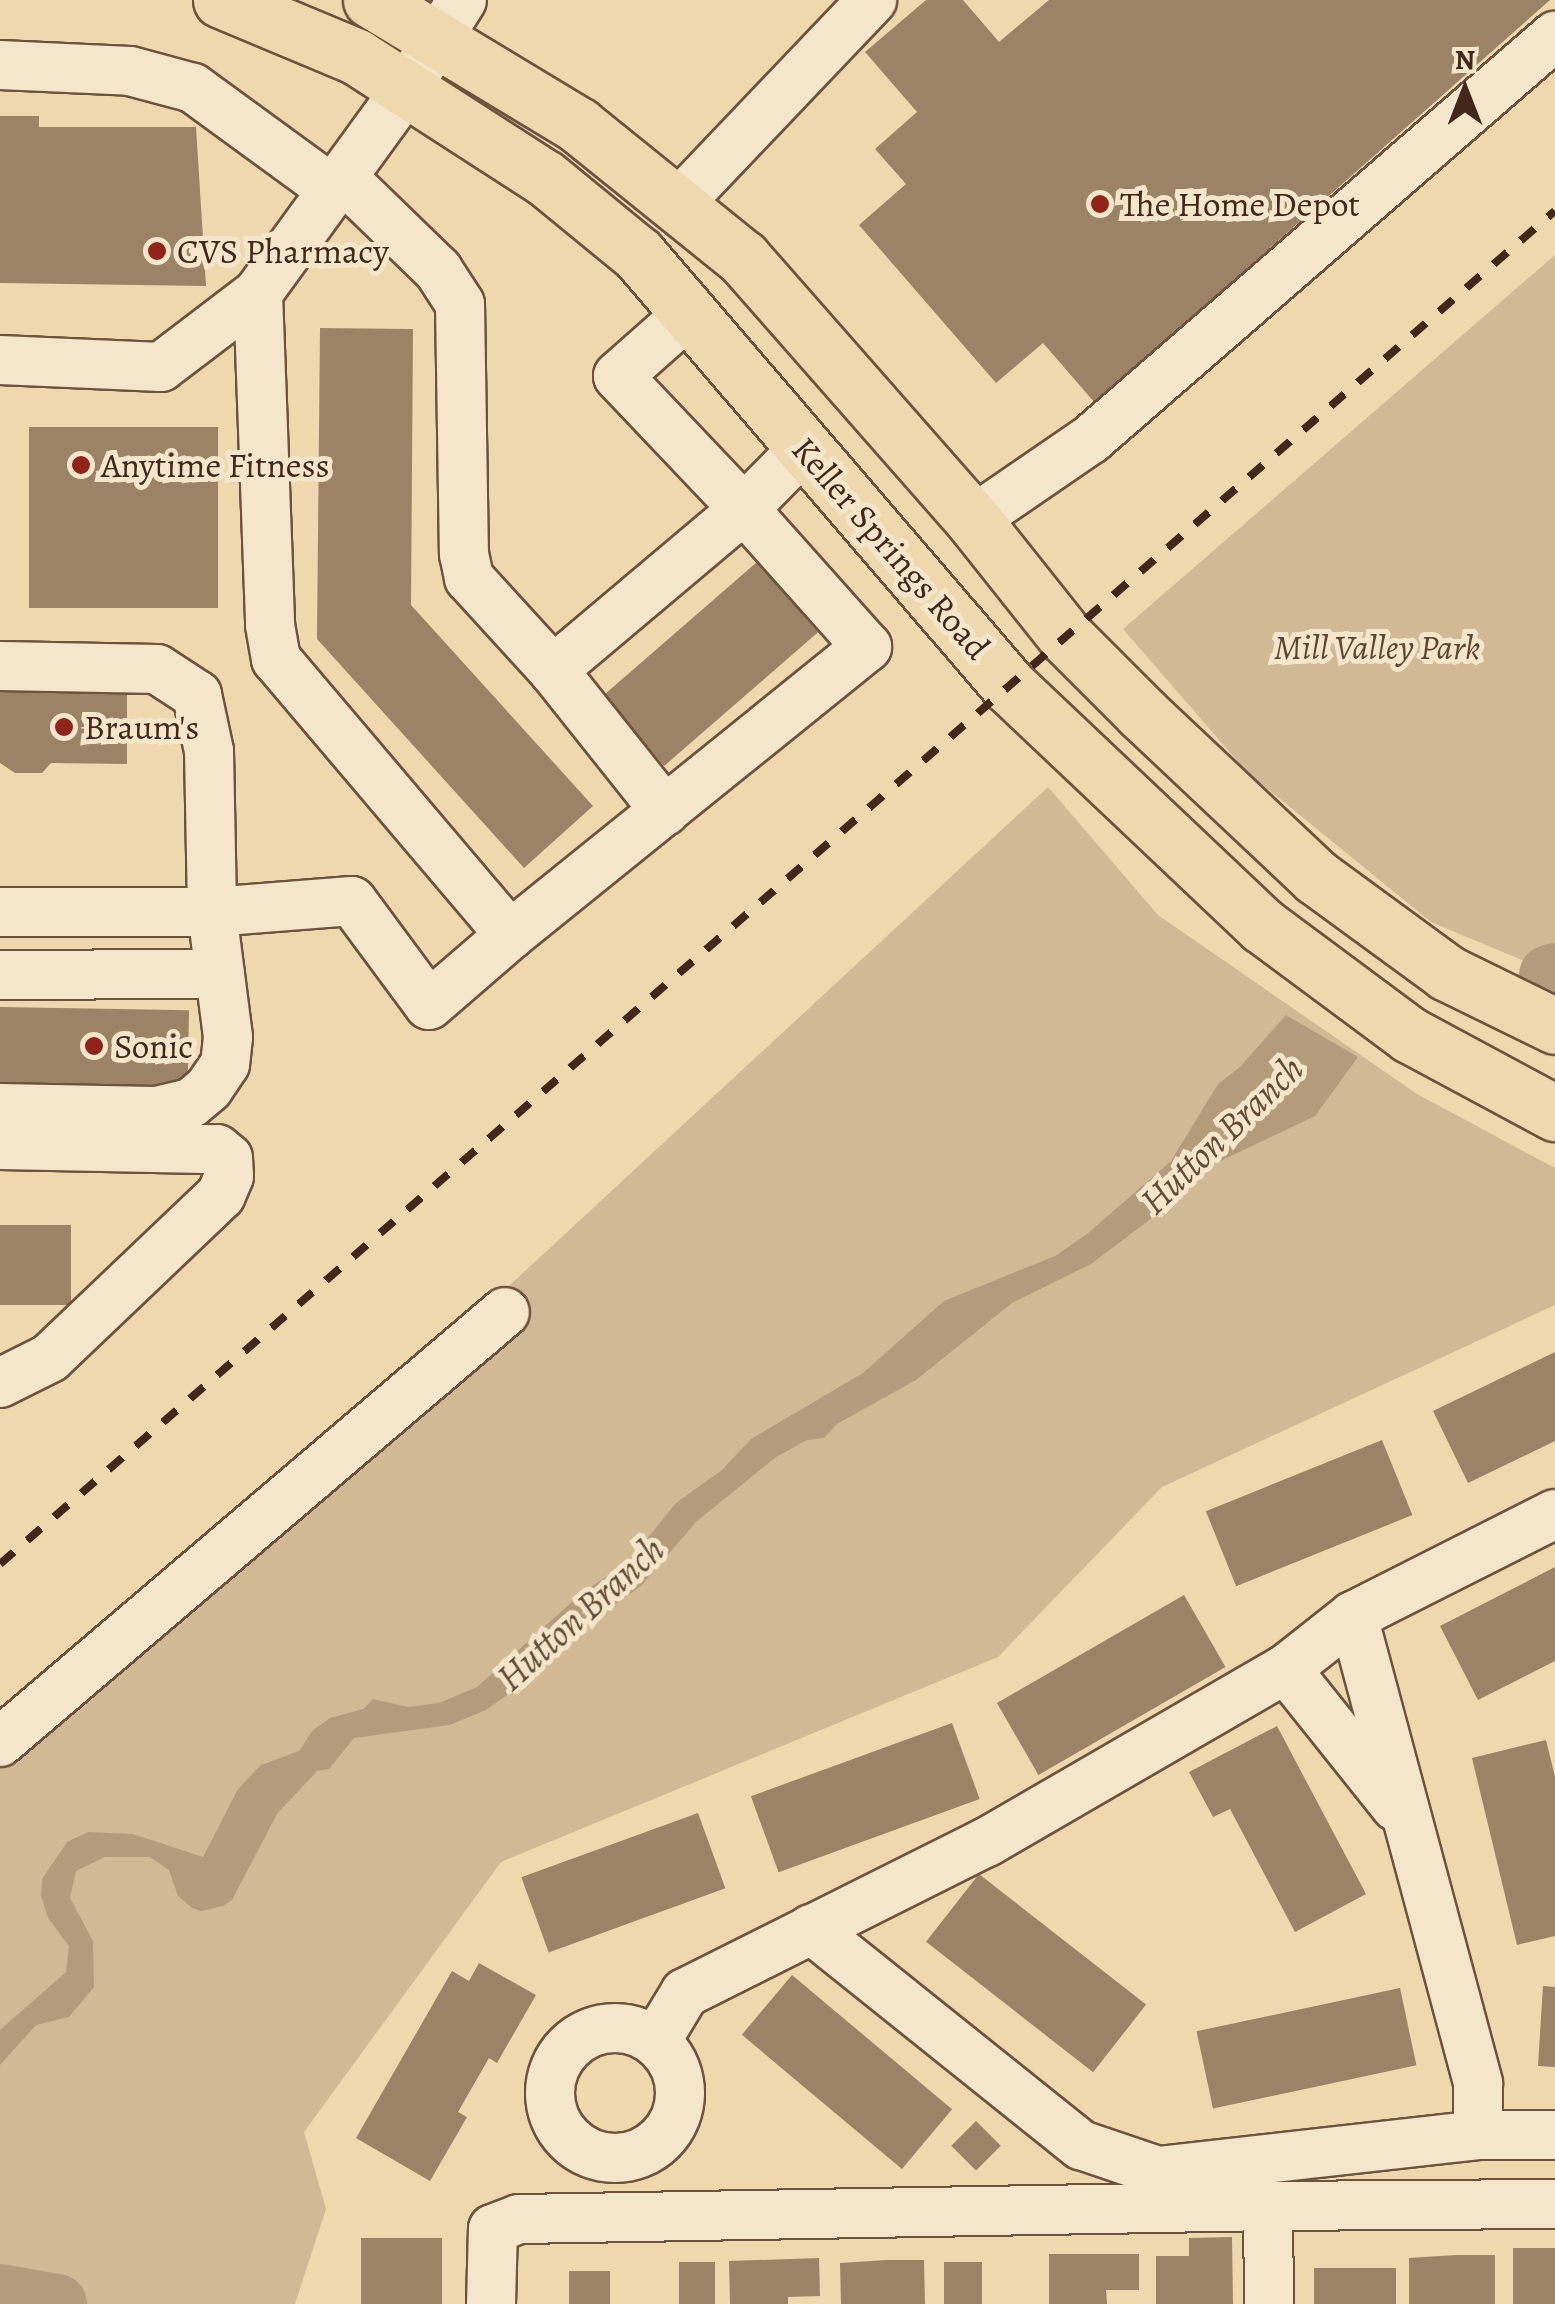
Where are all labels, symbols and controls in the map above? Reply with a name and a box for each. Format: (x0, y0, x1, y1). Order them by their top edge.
north arrow (1415, 40, 1515, 140)
text: N (1455, 41, 1475, 79)
place label: The Home Depot (1120, 183, 1360, 225)
marker: The Home Depot (1089, 193, 1111, 215)
place label: CVS Pharmacy (177, 230, 389, 272)
marker: CVS Pharmacy (146, 240, 168, 262)
street label: Keller Springs Road (783, 428, 999, 668)
place label: Anytime Fitness (101, 444, 330, 486)
marker: Anytime Fitness (70, 454, 92, 476)
park label: Mill Valley Park (1274, 626, 1480, 668)
place label: Braum's (84, 706, 199, 748)
marker: Braum's (53, 716, 75, 738)
place label: Sonic (114, 1025, 193, 1067)
marker: Sonic (83, 1035, 105, 1057)
water label: Hutton Branch (1131, 1046, 1313, 1224)
water label: Hutton Branch (488, 1527, 674, 1701)

